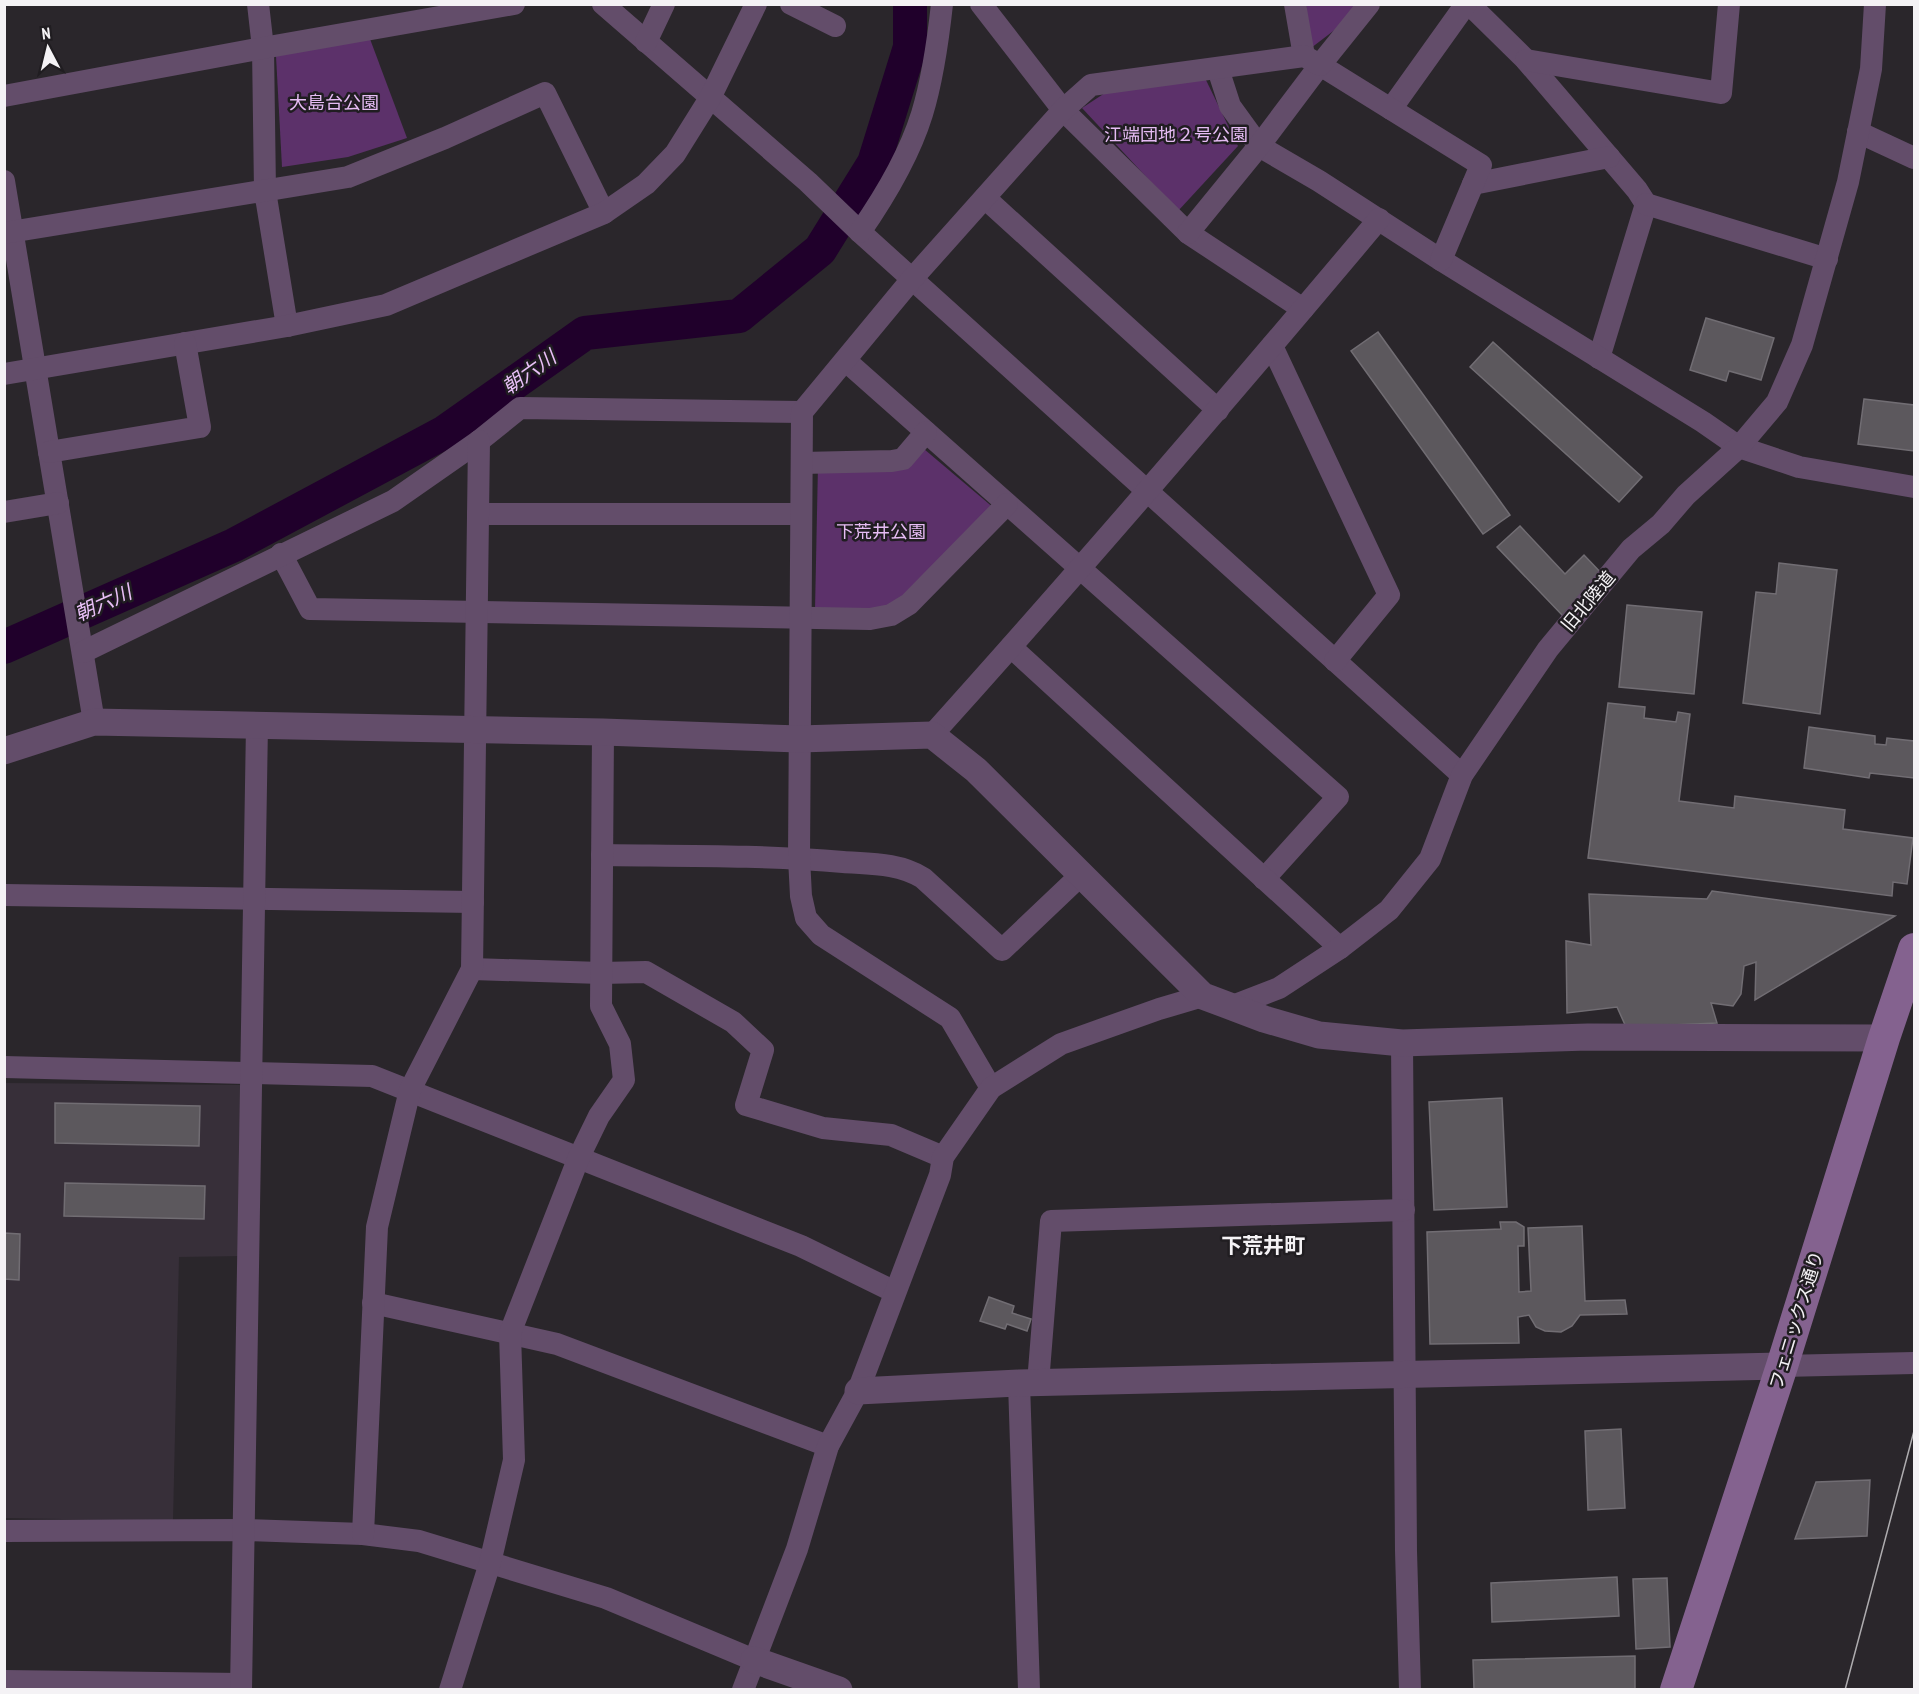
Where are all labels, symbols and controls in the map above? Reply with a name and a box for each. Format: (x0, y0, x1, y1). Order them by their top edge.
north arrow (18, 18, 78, 78)
text: N (41, 23, 52, 44)
park label: 大島台公園 (289, 91, 379, 114)
park label: 江端団地２号公園 (1104, 123, 1248, 146)
water label: 朝六川 (497, 343, 563, 400)
park label: 下荒井公園 (836, 520, 926, 543)
street label: 旧北陸道 (1556, 566, 1620, 636)
water label: 朝六川 (70, 578, 138, 627)
district label: 下荒井町 (1221, 1232, 1305, 1259)
street label: フェニックス通り (1764, 1248, 1828, 1392)

